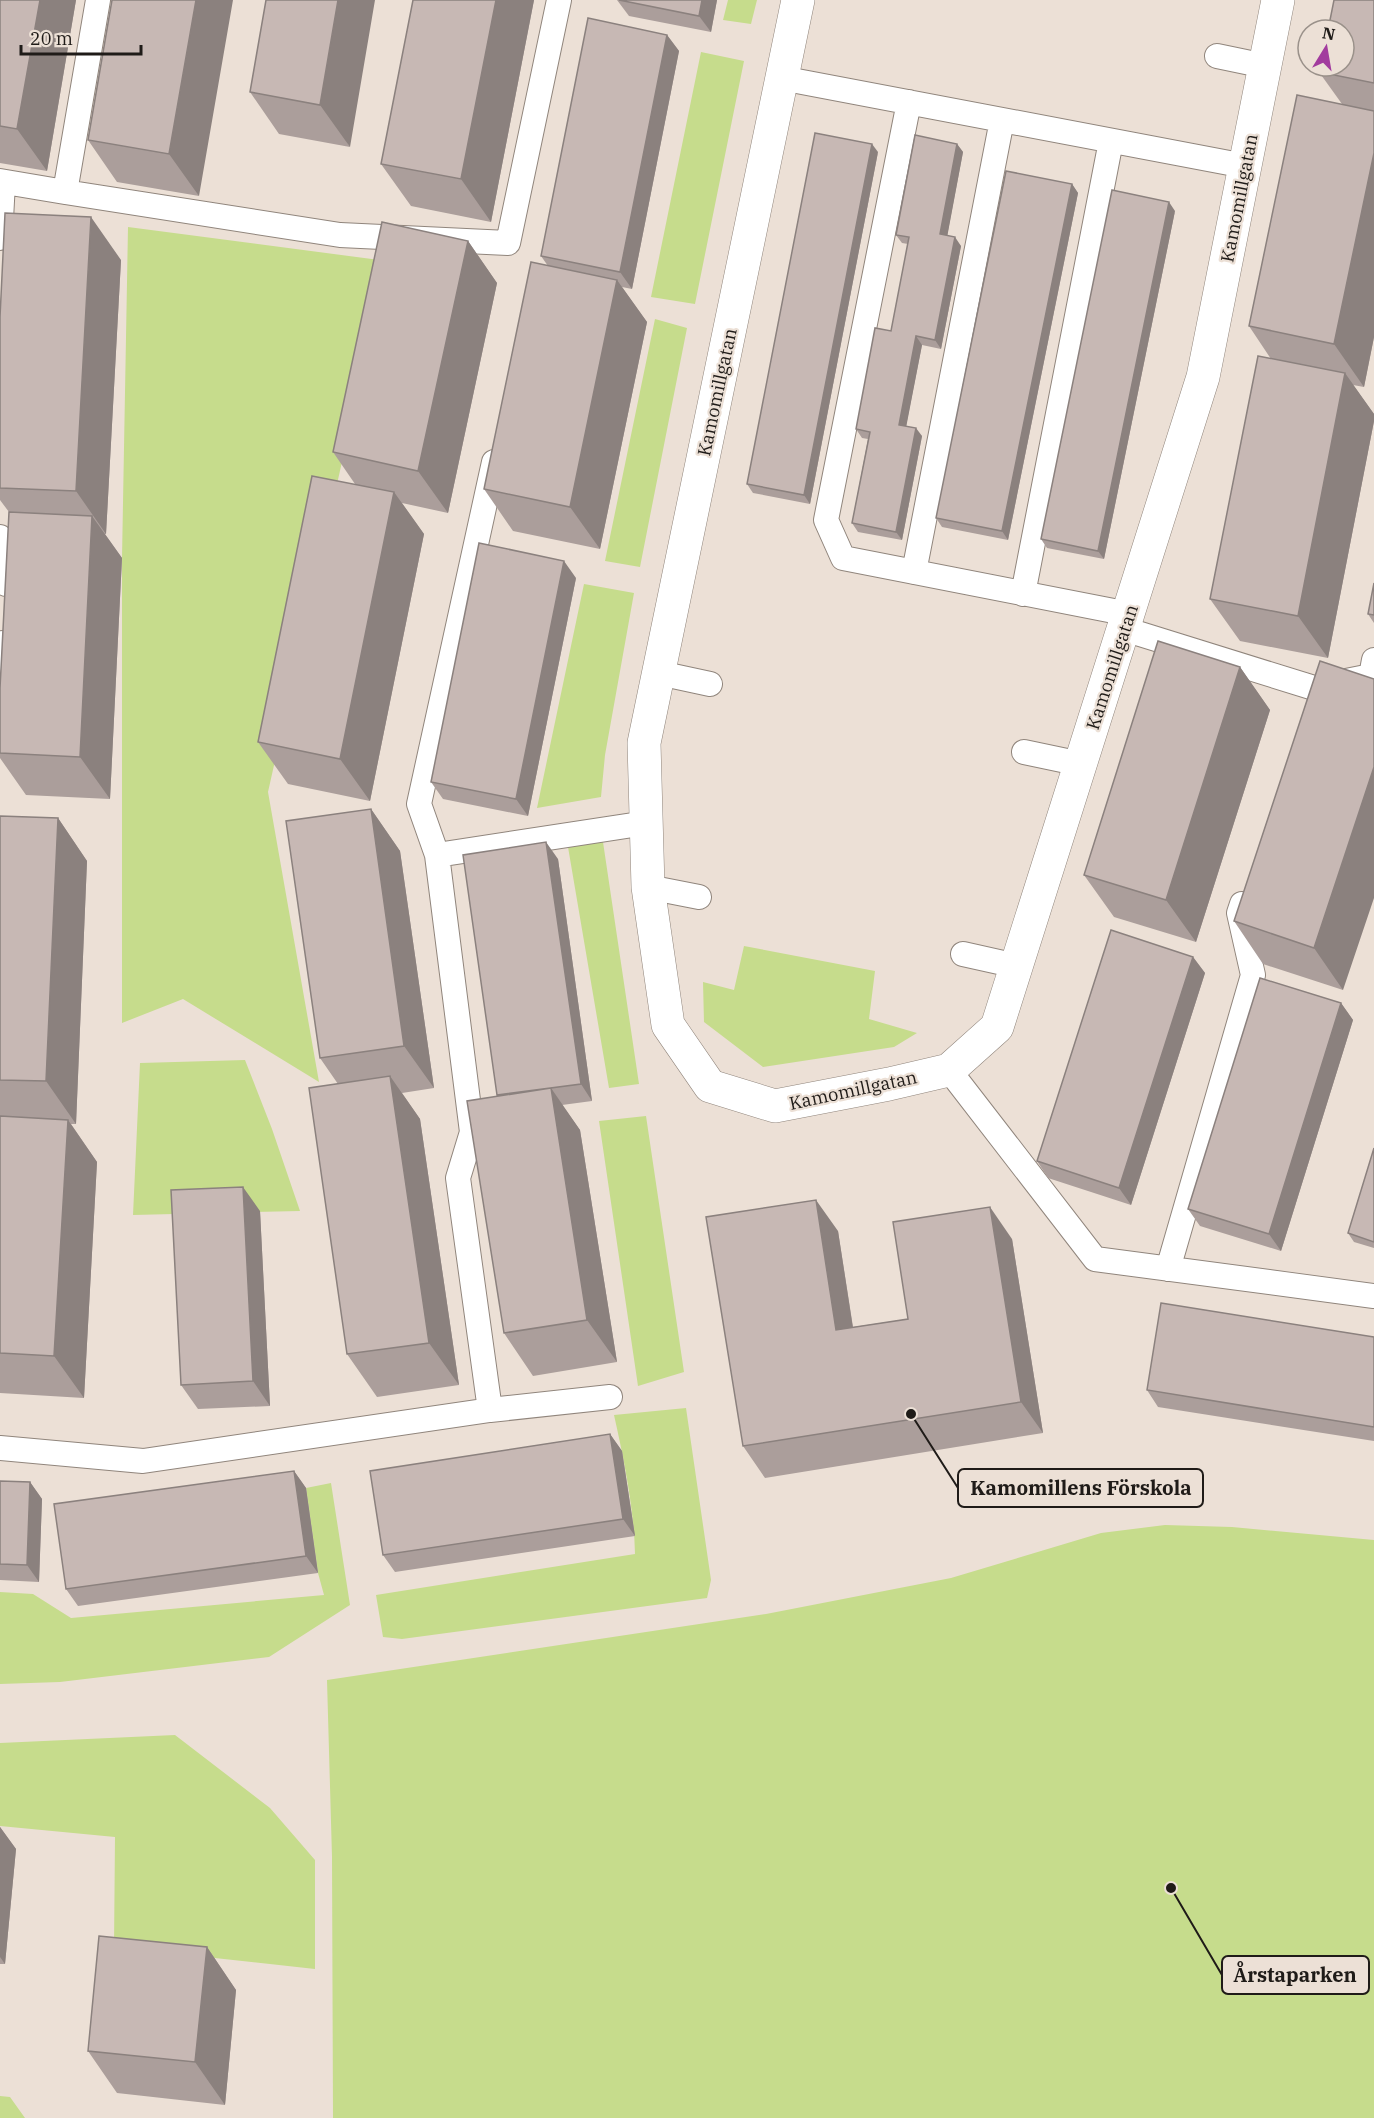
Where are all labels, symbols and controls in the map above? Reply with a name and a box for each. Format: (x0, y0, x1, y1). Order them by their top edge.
scale bar (21, 18, 141, 56)
north arrow (1296, 18, 1356, 78)
text: N (1321, 22, 1337, 44)
text: 20 m (30, 27, 73, 50)
street label: Kamomillgatan (1215, 132, 1263, 264)
street label: Kamomillgatan (692, 326, 742, 458)
street label: Kamomillgatan (1081, 601, 1143, 733)
street label: Kamomillgatan (787, 1065, 919, 1115)
callout: Kamomillens Förskola (958, 1469, 1203, 1507)
text: Kamomillens Förskola (970, 1474, 1192, 1501)
callout: Årstaparken (1222, 1956, 1369, 1994)
text: Årstaparken (1233, 1961, 1357, 1988)

